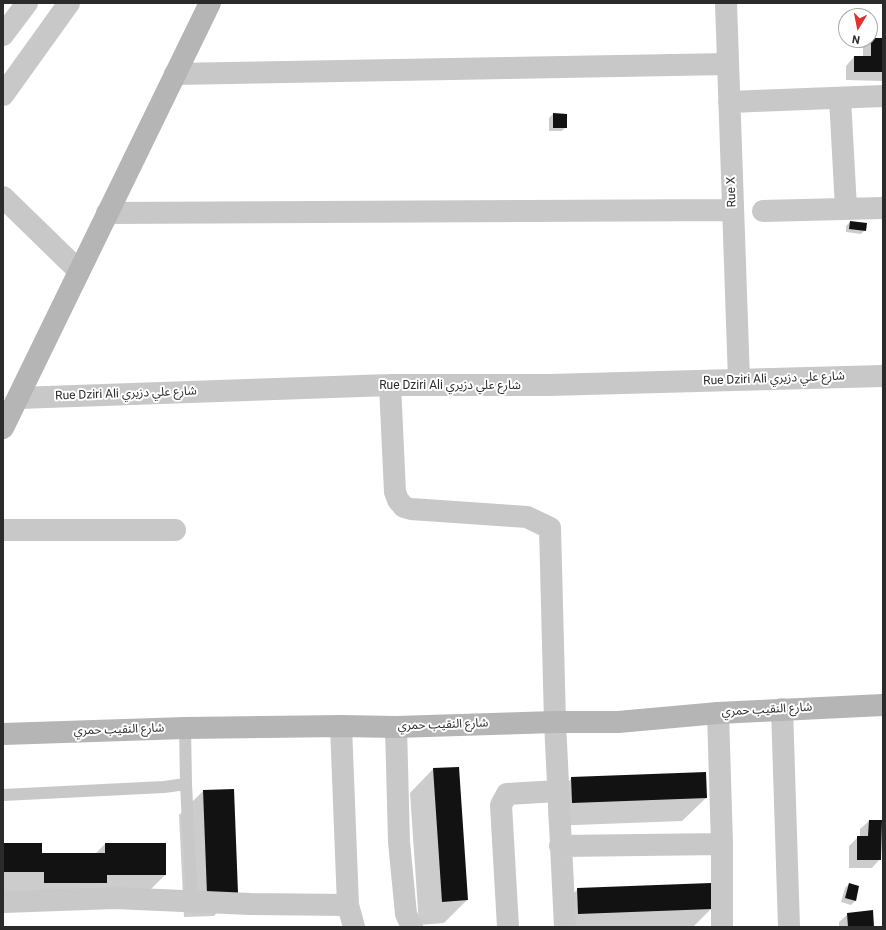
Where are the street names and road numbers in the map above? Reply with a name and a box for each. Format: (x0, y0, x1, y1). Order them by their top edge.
street label: Rue X (724, 176, 740, 208)
street label: Rue Dziri Ali شارع علي دزيري (703, 369, 845, 389)
street label: Rue Dziri Ali شارع علي دزيري (379, 379, 521, 393)
street label: Rue Dziri Ali شارع علي دزيري (55, 384, 197, 404)
street label: شارع النقيب حمري (721, 700, 813, 720)
street label: شارع النقيب حمري (397, 716, 489, 734)
street label: شارع النقيب حمري (73, 721, 165, 739)

